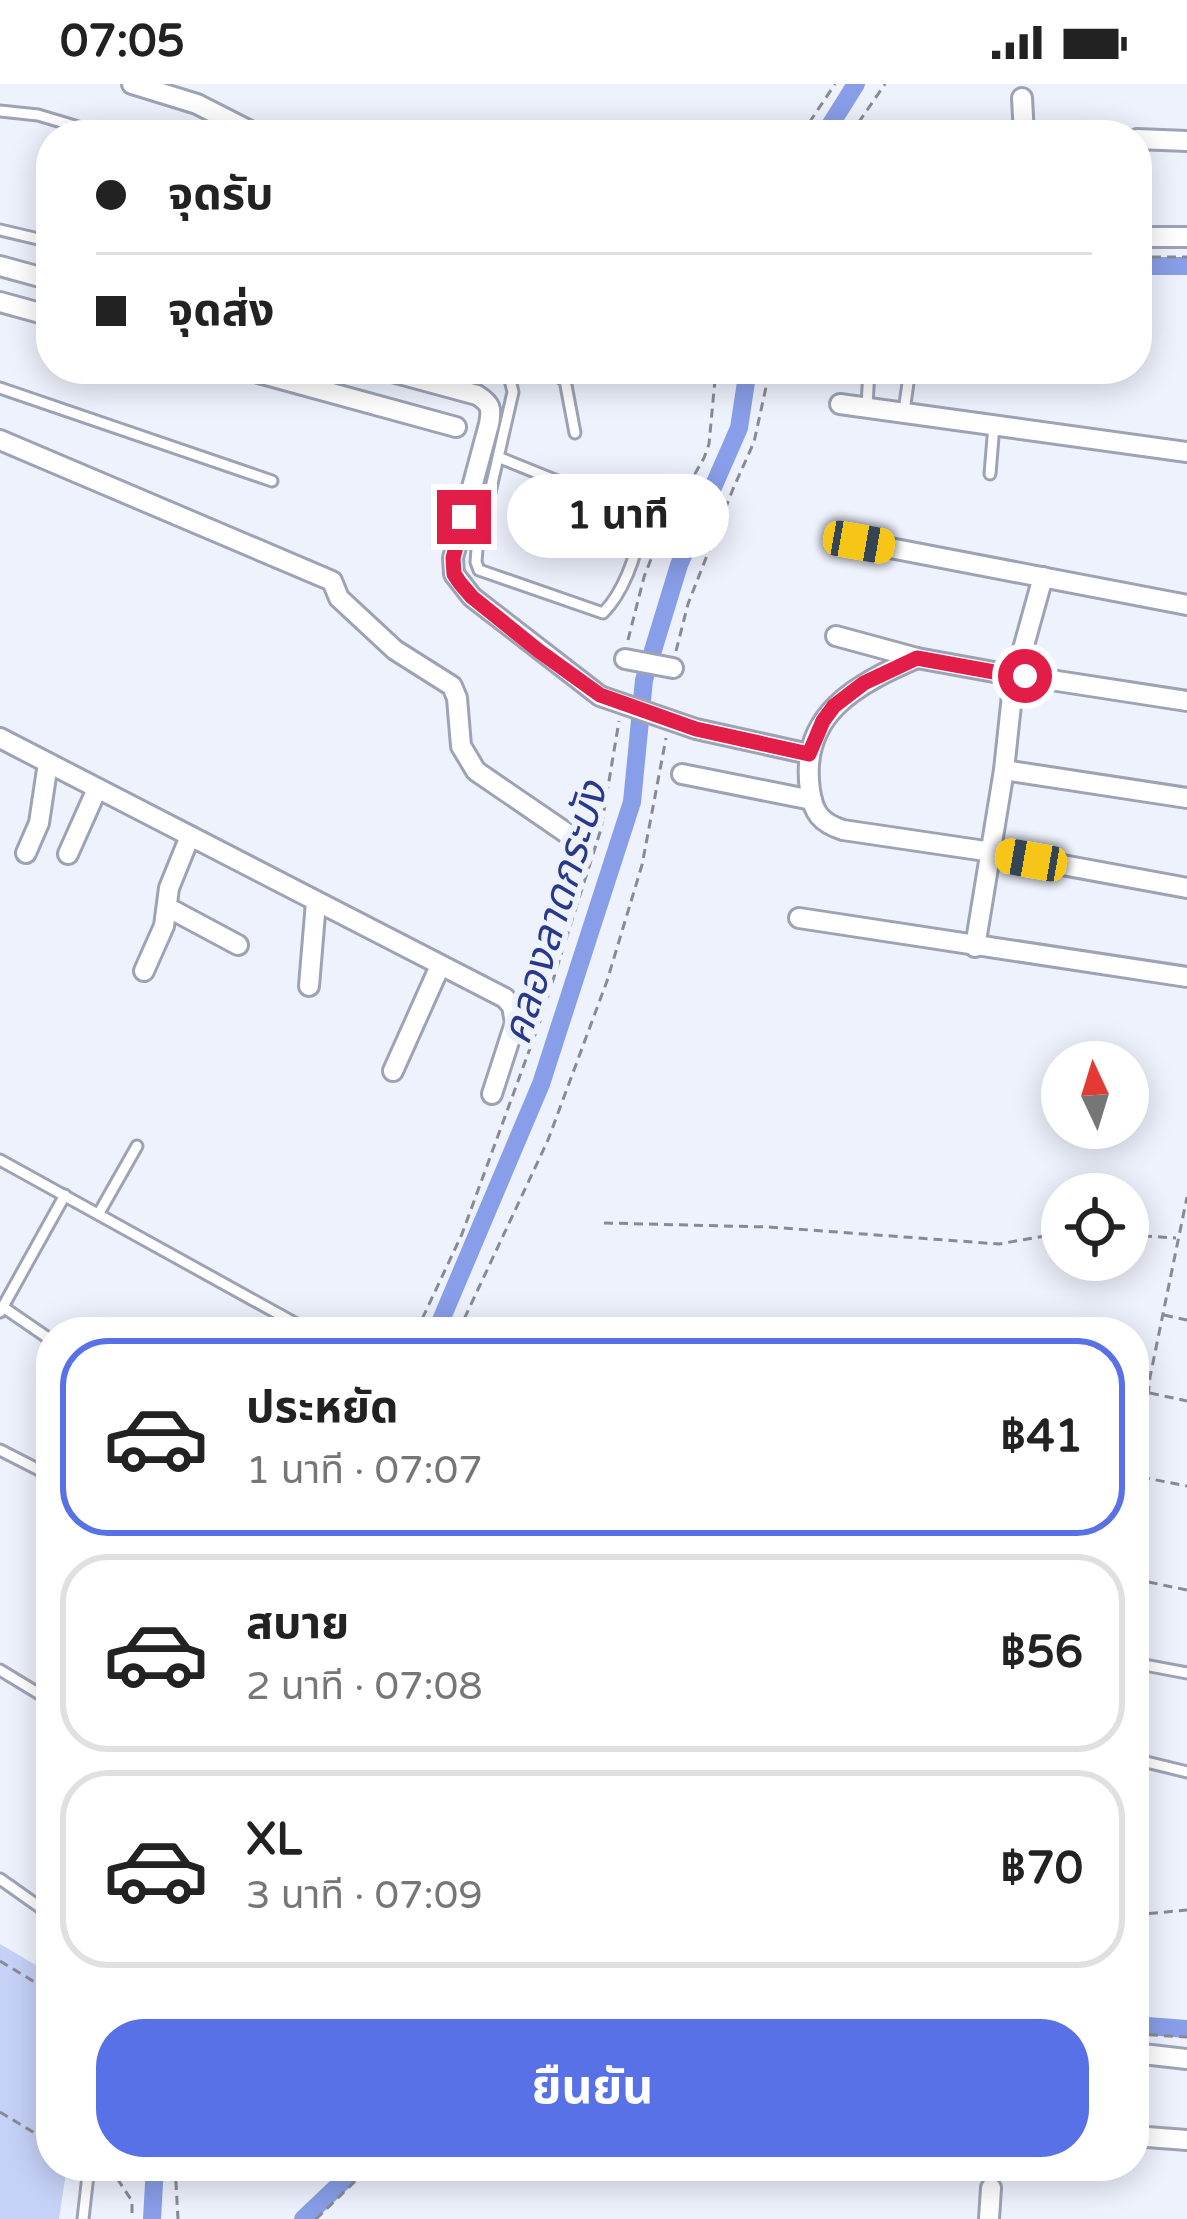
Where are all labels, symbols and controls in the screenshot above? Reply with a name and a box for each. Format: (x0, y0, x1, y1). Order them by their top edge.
text: 07:05 (60, 15, 185, 69)
text: จุดรับ (168, 168, 274, 222)
text: จุดส่ง (168, 284, 274, 338)
callout: 1 นาที (506, 475, 728, 559)
route end (437, 490, 491, 544)
text: 1 นาที (567, 492, 669, 539)
car (820, 518, 898, 566)
route start (998, 649, 1052, 703)
water label: คลองลาดกระบัง (491, 774, 620, 1050)
car (992, 836, 1070, 884)
north arrow (1041, 1041, 1149, 1149)
map controls (1041, 1041, 1149, 1281)
button: locate (1041, 1173, 1149, 1281)
text: ประหยัด (246, 1381, 399, 1435)
icon: car (102, 1383, 210, 1491)
text: ฿41 (1000, 1410, 1083, 1464)
text: 1 นาที · 07:07 (246, 1447, 483, 1494)
text: สบาย (246, 1597, 349, 1651)
icon: car (102, 1599, 210, 1707)
text: ฿56 (1000, 1626, 1083, 1680)
text: 2 นาที · 07:08 (246, 1663, 483, 1710)
text: XL (246, 1813, 302, 1867)
icon: car (102, 1815, 210, 1923)
text: ฿70 (1000, 1842, 1083, 1896)
text: 3 นาที · 07:09 (246, 1872, 483, 1919)
button: ยืนยัน (96, 2019, 1089, 2157)

